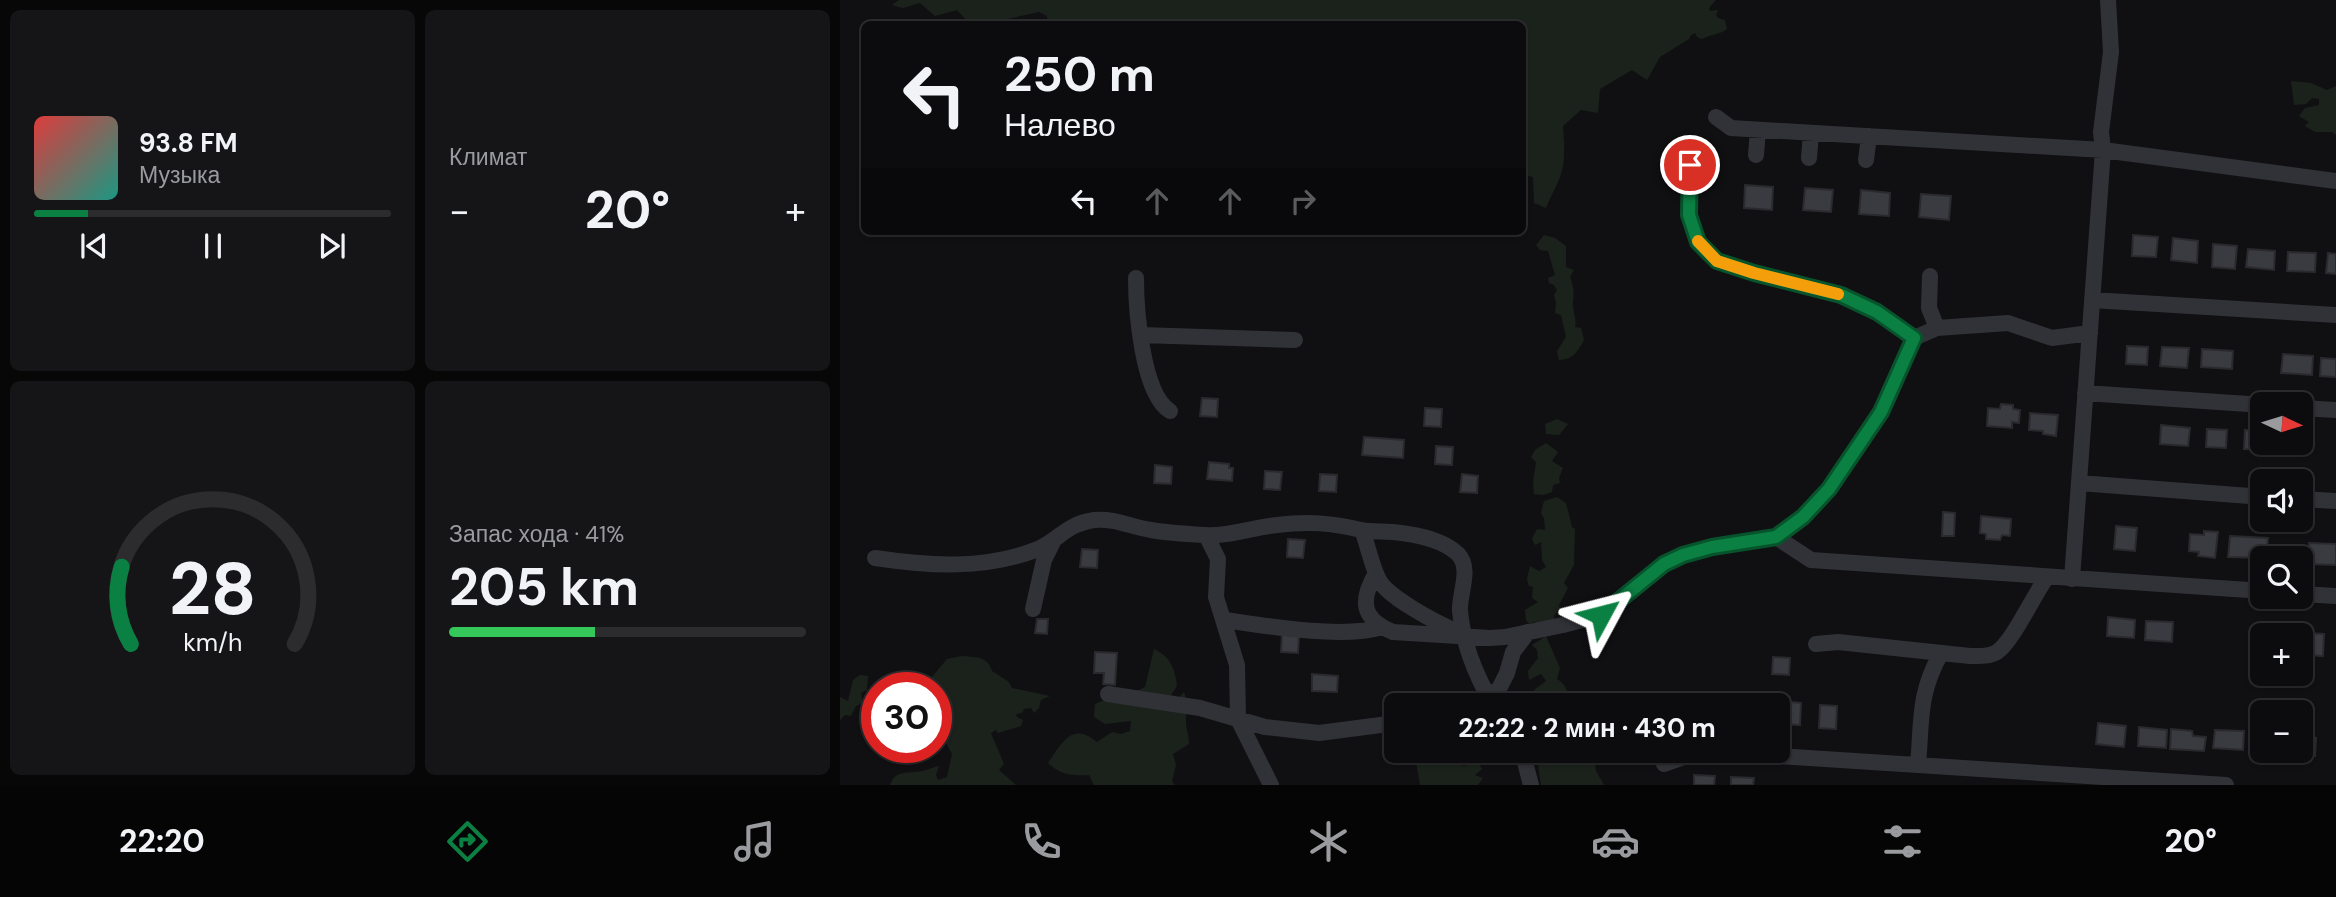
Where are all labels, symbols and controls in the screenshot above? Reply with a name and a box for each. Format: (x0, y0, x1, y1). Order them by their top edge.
text: 250 m (1004, 42, 1155, 106)
icon: left (889, 49, 980, 140)
text: Налево (1004, 104, 1116, 146)
text: 93.8 FM (139, 126, 238, 160)
pin (1660, 135, 1720, 195)
text: Климат (449, 142, 527, 172)
icon: arrive (1671, 146, 1709, 184)
text: Музыка (139, 160, 220, 190)
text: 20° (585, 176, 670, 244)
icon: left (1065, 182, 1103, 220)
icon: ahead (1138, 182, 1176, 220)
icon: ahead (1211, 182, 1249, 220)
icon: right (1284, 182, 1322, 220)
text: − (449, 186, 470, 236)
text: + (785, 186, 806, 236)
icon: previous (75, 227, 113, 265)
icon: pause (194, 227, 232, 265)
icon: next (313, 227, 351, 265)
north arrow (2250, 392, 2314, 455)
map controls (2250, 392, 2313, 763)
button: sound (2250, 469, 2313, 532)
text: Запас хода · 41% (449, 519, 624, 549)
text: 28 (169, 542, 256, 637)
button: search (2250, 546, 2313, 609)
text: 205 km (449, 553, 639, 621)
position arrow (1564, 578, 1638, 652)
button: + (2250, 623, 2313, 686)
text: km/h (183, 626, 242, 659)
speed limit sign: 30 (861, 672, 952, 763)
button: − (2250, 700, 2313, 763)
text: 22:22 · 2 мин · 430 m (1458, 711, 1716, 745)
icon: directions (443, 817, 492, 866)
icon: music (730, 817, 779, 866)
icon: phone (1017, 817, 1066, 866)
icon: climate (1304, 817, 1353, 866)
icon: car (1591, 817, 1640, 866)
icon: filters (1878, 817, 1927, 866)
text: 22:20 (119, 820, 205, 862)
text: 20° (2164, 820, 2217, 862)

